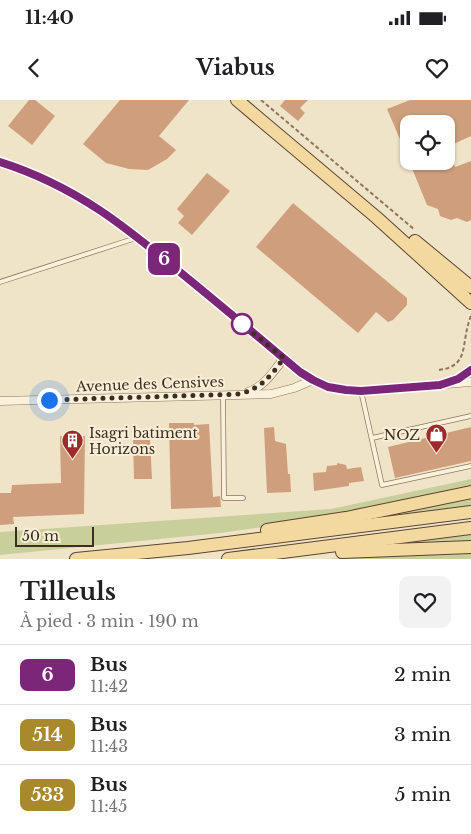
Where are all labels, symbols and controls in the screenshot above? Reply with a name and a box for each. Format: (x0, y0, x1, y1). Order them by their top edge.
text: 11:40 (25, 6, 74, 29)
icon: back (20, 54, 48, 82)
text: Viabus (196, 54, 275, 81)
icon: heart (423, 54, 451, 82)
map controls (400, 115, 455, 170)
button: locate (400, 115, 455, 170)
line badge: 6 (148, 243, 180, 275)
text: 6 (158, 248, 170, 270)
unlabelled marker (231, 313, 253, 335)
street label: Avenue des Censives (75, 372, 224, 396)
your location (37, 388, 62, 413)
shop icon: NOZ (424, 423, 448, 454)
place label: Isagri batiment Horizons (89, 424, 198, 458)
place label: NOZ (384, 426, 420, 444)
building icon: Isagri batiment Horizons (61, 429, 85, 460)
scale bar (15, 524, 94, 547)
text: 50 m (22, 527, 59, 545)
button: heart (399, 576, 451, 628)
text: Tilleuls (20, 577, 116, 606)
text: À pied · 3 min · 190 m (20, 611, 199, 631)
text: Bus (90, 653, 127, 676)
text: 2 min (394, 663, 451, 686)
text: 6 (41, 664, 54, 686)
text: 11:42 (90, 676, 128, 696)
text: Bus (90, 713, 127, 736)
text: 3 min (394, 723, 451, 746)
text: 514 (32, 724, 63, 746)
text: 11:43 (90, 736, 128, 756)
text: Bus (90, 773, 127, 796)
text: 5 min (395, 783, 451, 806)
text: 533 (31, 784, 64, 806)
text: 11:45 (90, 796, 127, 816)

